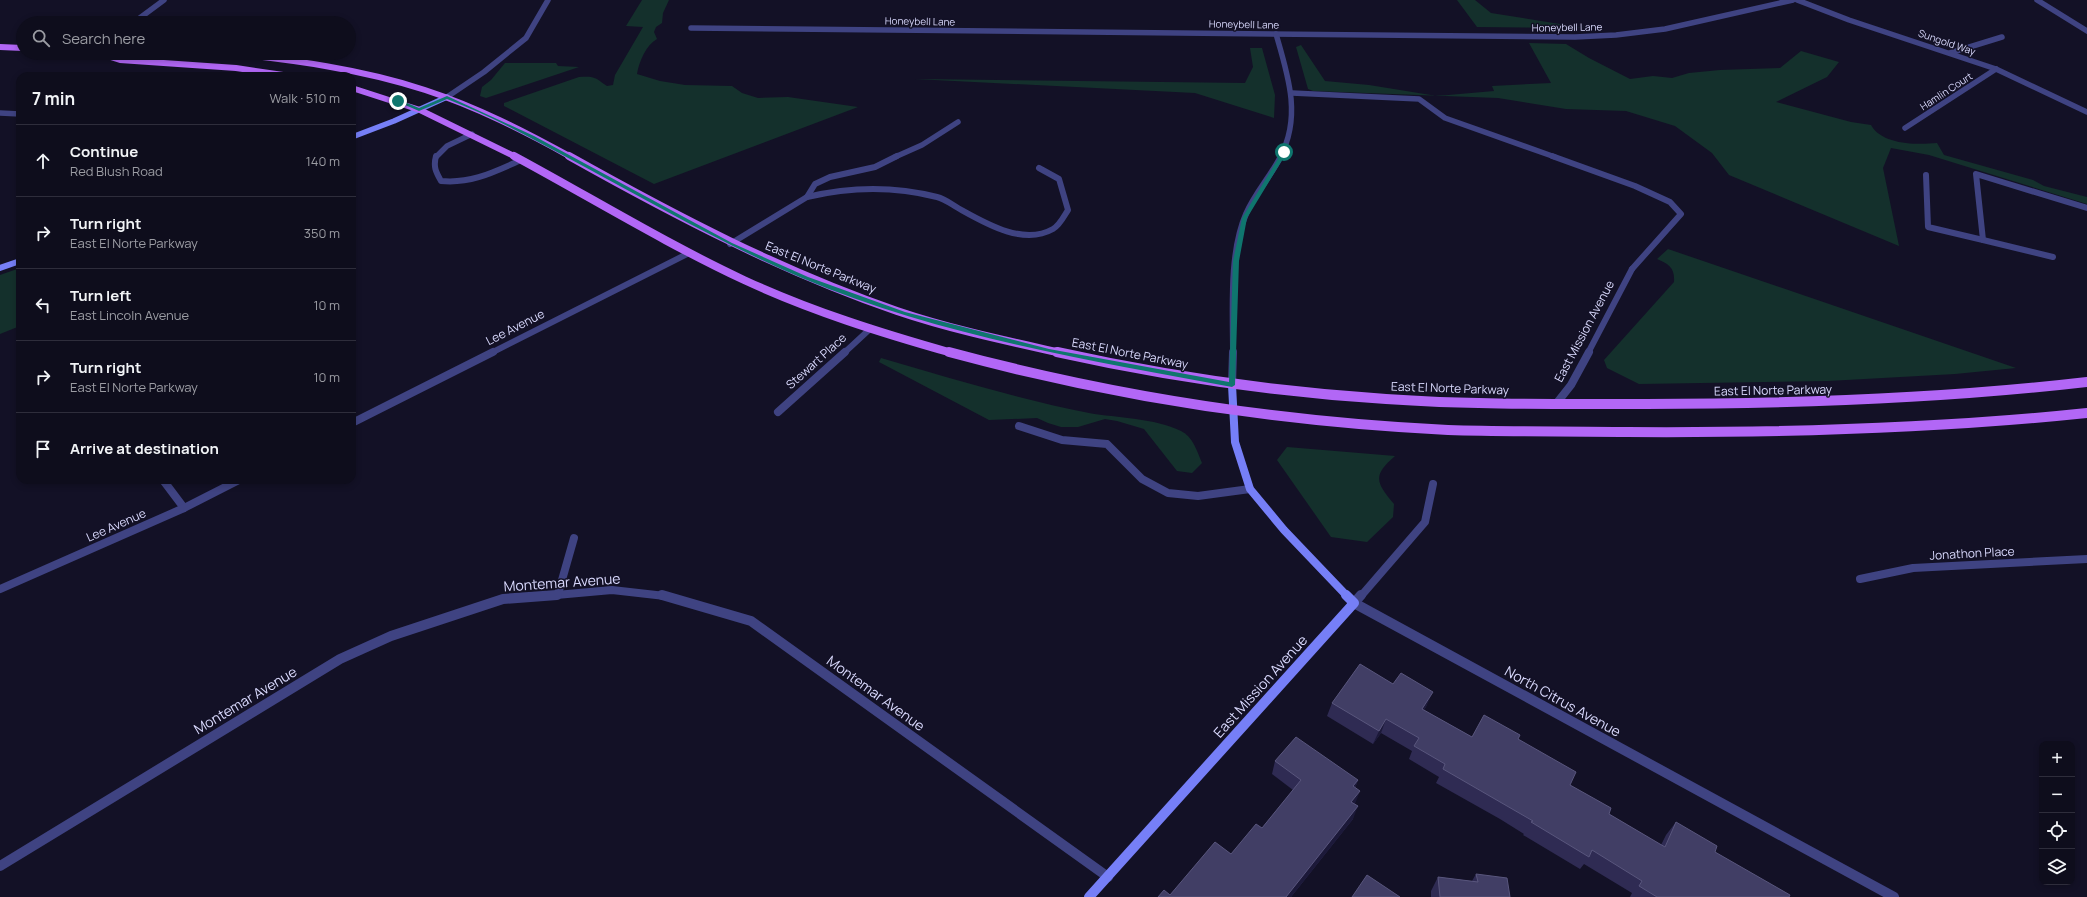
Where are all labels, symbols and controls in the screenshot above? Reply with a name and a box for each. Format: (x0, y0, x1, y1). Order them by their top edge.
street label: Honeybell Lane (885, 13, 956, 29)
search box (16, 16, 356, 60)
street label: Honeybell Lane (1209, 16, 1280, 32)
street label: Honeybell Lane (1532, 19, 1603, 35)
street label: Sungold Way (1917, 26, 1978, 59)
icon: search (30, 27, 52, 49)
text: Search here (62, 28, 145, 49)
street label: Hamlin Court (1917, 69, 1975, 113)
text: 7 min (32, 87, 75, 110)
text: Walk · 510 m (269, 89, 340, 107)
route end (389, 92, 407, 110)
text: Continue (70, 141, 138, 162)
route start (1275, 143, 1293, 161)
icon: ahead (32, 150, 54, 172)
text: 140 m (306, 152, 340, 170)
text: Red Blush Road (70, 162, 163, 180)
text: Turn right (70, 213, 141, 234)
icon: right (32, 222, 54, 244)
text: 350 m (304, 224, 340, 242)
text: East El Norte Parkway (70, 234, 198, 252)
street label: East El Norte Parkway (763, 237, 880, 297)
street label: East Mission Avenue (1550, 277, 1618, 385)
text: Turn left (70, 285, 132, 306)
icon: left (32, 294, 54, 316)
text: 10 m (313, 296, 340, 314)
street label: Lee Avenue (483, 305, 547, 349)
text: East Lincoln Avenue (70, 306, 189, 324)
street label: Stewart Place (782, 329, 850, 393)
street label: East El Norte Parkway (1070, 333, 1190, 373)
text: Turn right (70, 357, 141, 378)
icon: right (32, 366, 54, 388)
text: 10 m (313, 368, 340, 386)
street label: East El Norte Parkway (1391, 377, 1510, 399)
text: East El Norte Parkway (70, 378, 198, 396)
street label: East El Norte Parkway (1714, 380, 1833, 400)
icon: arrive (32, 438, 54, 460)
text: Arrive at destination (70, 438, 219, 459)
street label: Lee Avenue (83, 504, 149, 546)
street label: Jonathon Place (1929, 542, 2015, 564)
street label: Montemar Avenue (503, 568, 621, 596)
street label: East Mission Avenue (1209, 631, 1311, 741)
street label: Montemar Avenue (823, 651, 929, 735)
street label: North Citrus Avenue (1502, 661, 1624, 741)
street label: Montemar Avenue (190, 662, 300, 738)
map controls (2039, 741, 2075, 885)
button: + (2039, 741, 2075, 777)
button: − (2039, 777, 2075, 813)
button: locate (2039, 813, 2075, 849)
button: layers (2039, 849, 2075, 885)

